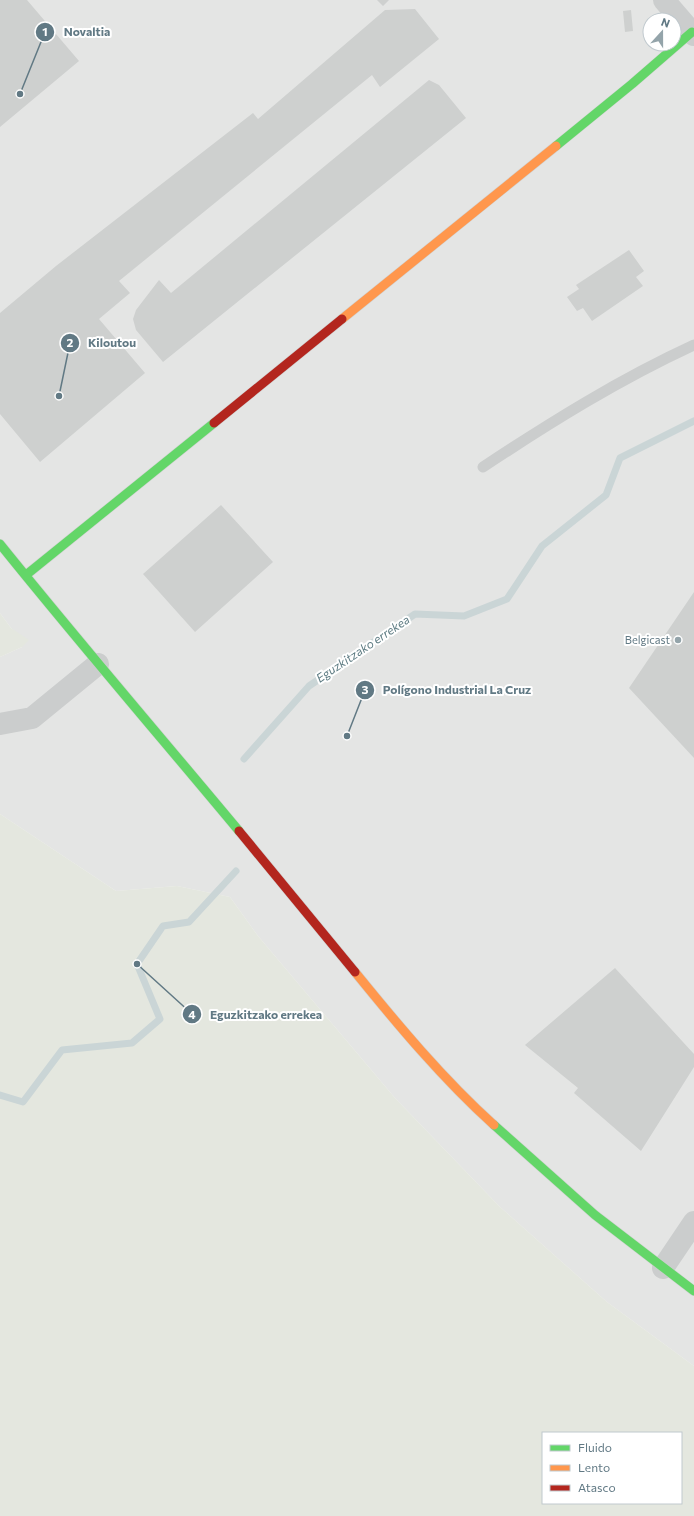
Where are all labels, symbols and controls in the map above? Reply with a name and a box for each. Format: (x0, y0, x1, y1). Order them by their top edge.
north arrow (642, 12, 682, 52)
text: N (660, 15, 672, 30)
callout: Novaltia (35, 20, 118, 44)
text: 1 (42, 24, 48, 38)
text: Novaltia (64, 24, 110, 38)
callout: Kiloutou (60, 331, 144, 355)
text: 2 (67, 335, 74, 349)
text: Kiloutou (88, 335, 136, 349)
water label: Eguzkitzako errekea (313, 612, 412, 685)
place label: Belgicast (625, 633, 670, 646)
marker: Belgicast (673, 635, 683, 645)
callout: Polígono Industrial La Cruz (355, 678, 539, 702)
text: 3 (362, 682, 369, 696)
text: Polígono Industrial La Cruz (383, 682, 531, 696)
callout: Eguzkitzako errekea (182, 1002, 330, 1026)
text: 4 (188, 1007, 196, 1021)
text: Eguzkitzako errekea (210, 1007, 322, 1021)
legend (542, 1432, 682, 1504)
text: Fluido (578, 1440, 612, 1454)
text: Lento (578, 1460, 610, 1474)
text: Atasco (578, 1480, 616, 1494)

